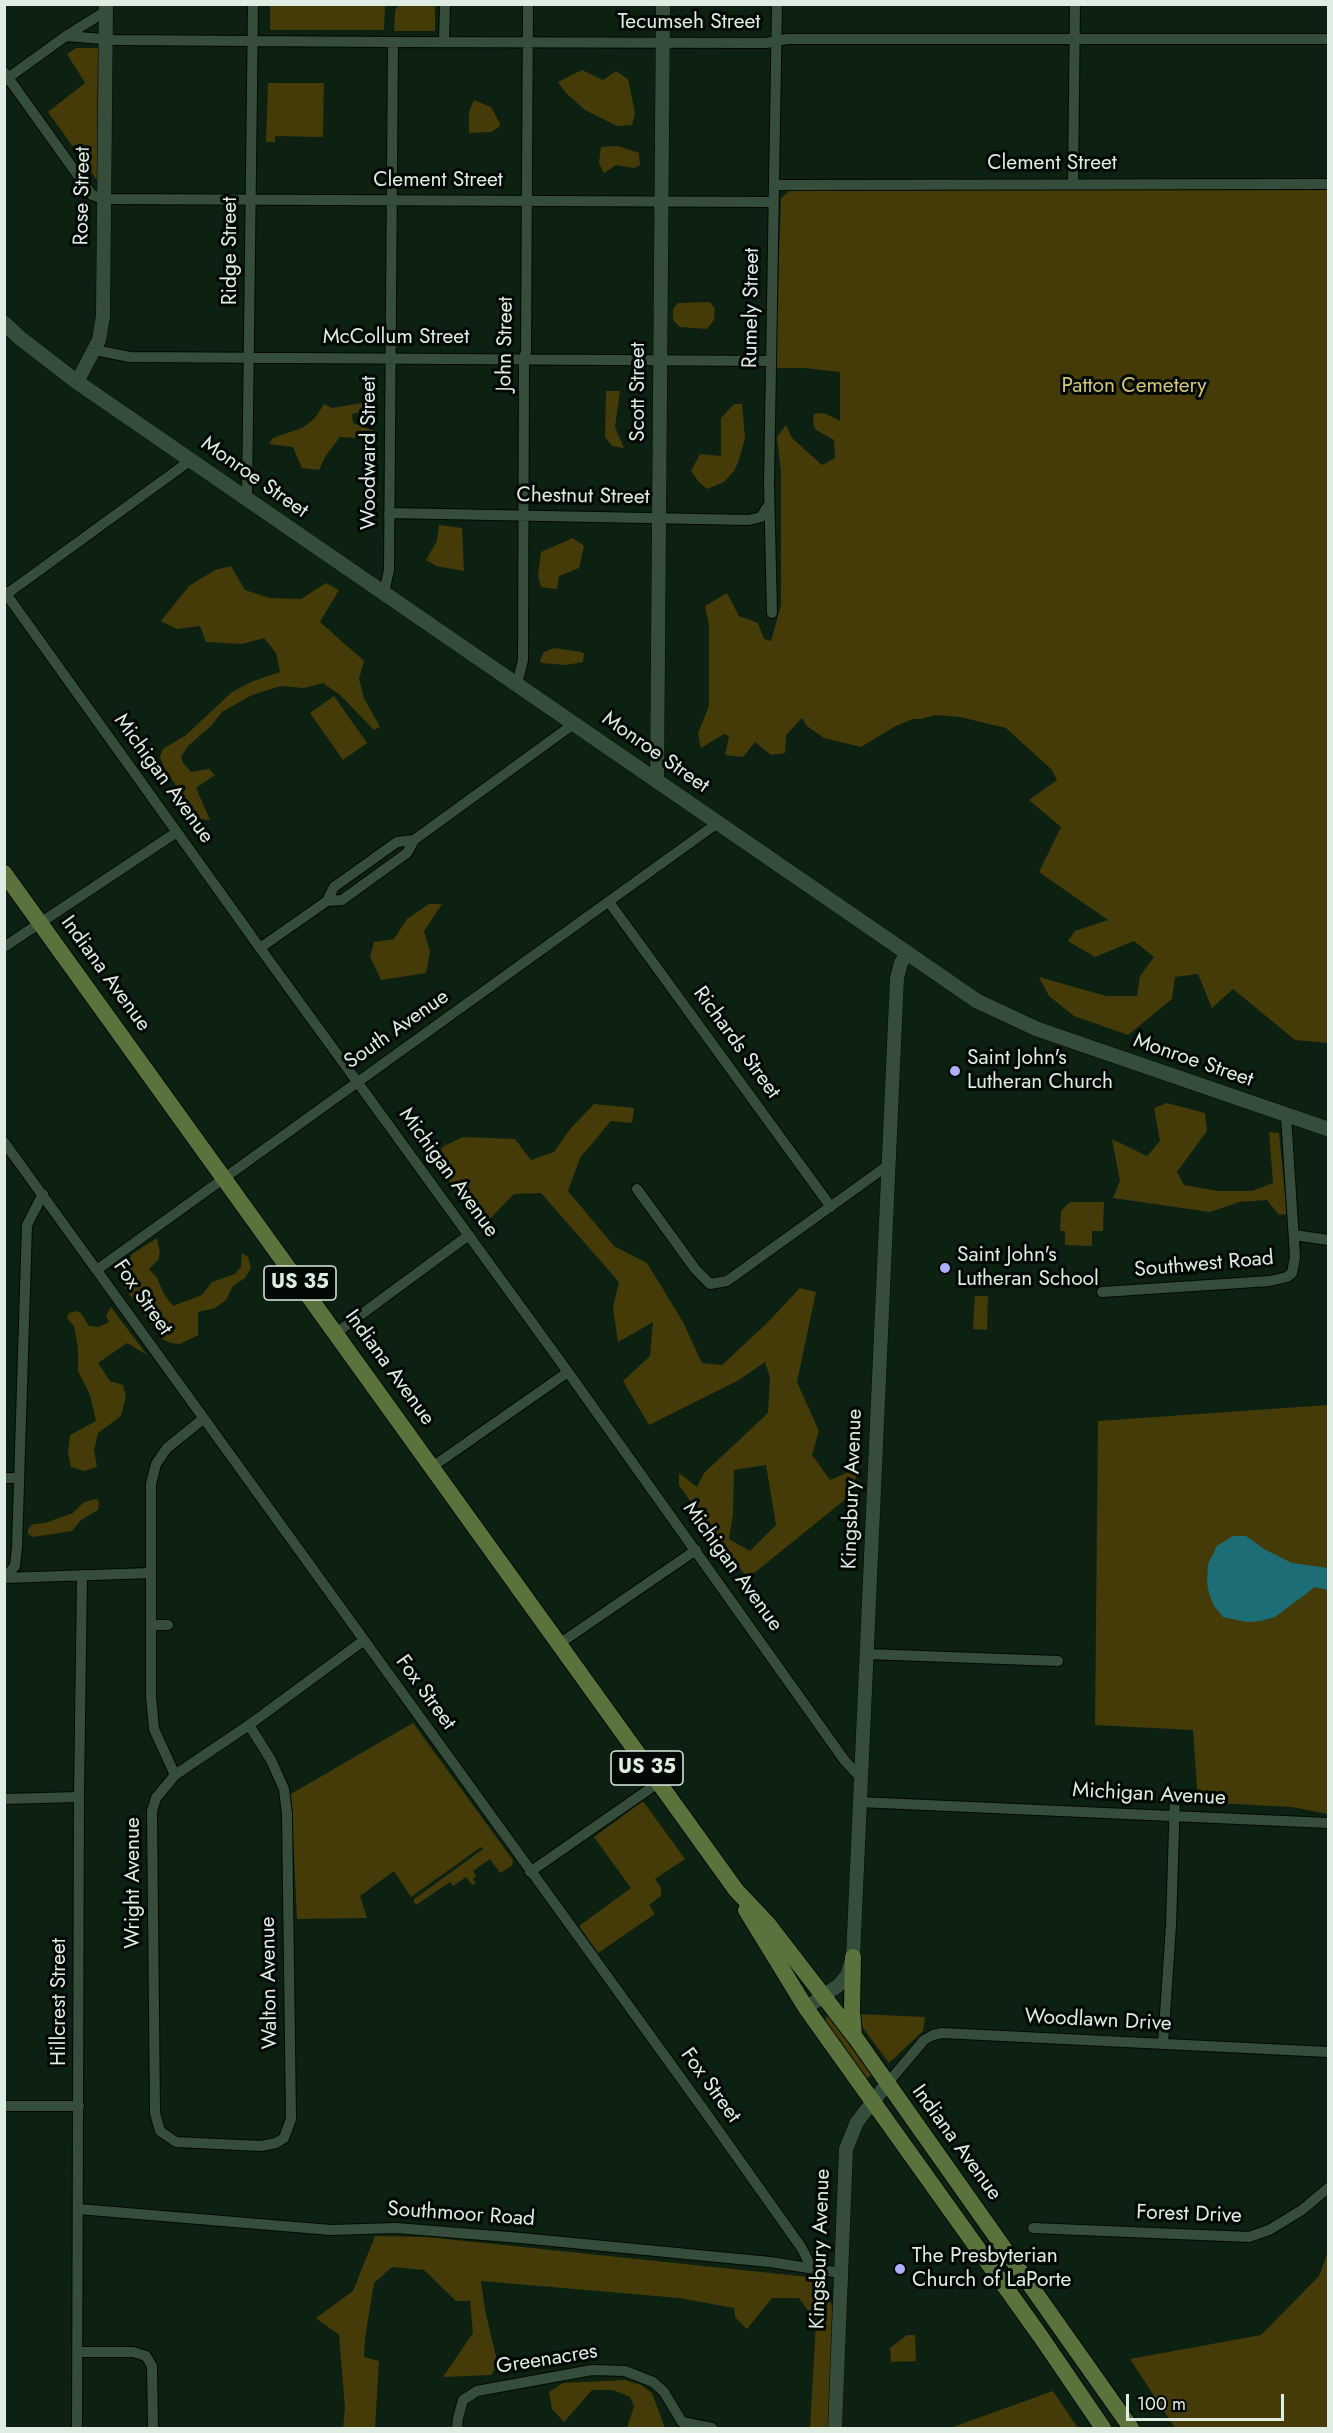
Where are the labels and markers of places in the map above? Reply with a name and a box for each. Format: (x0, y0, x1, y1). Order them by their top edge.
place label: Saint John's Lutheran Church (967, 1046, 1113, 1096)
marker: Saint John's Lutheran Church (948, 1064, 962, 1078)
place label: Saint John's Lutheran School (957, 1243, 1099, 1293)
marker: Saint John's Lutheran School (938, 1261, 952, 1275)
place label: The Presbyterian Church of LaPorte (912, 2244, 1071, 2294)
marker: The Presbyterian Church of LaPorte (893, 2262, 907, 2276)

